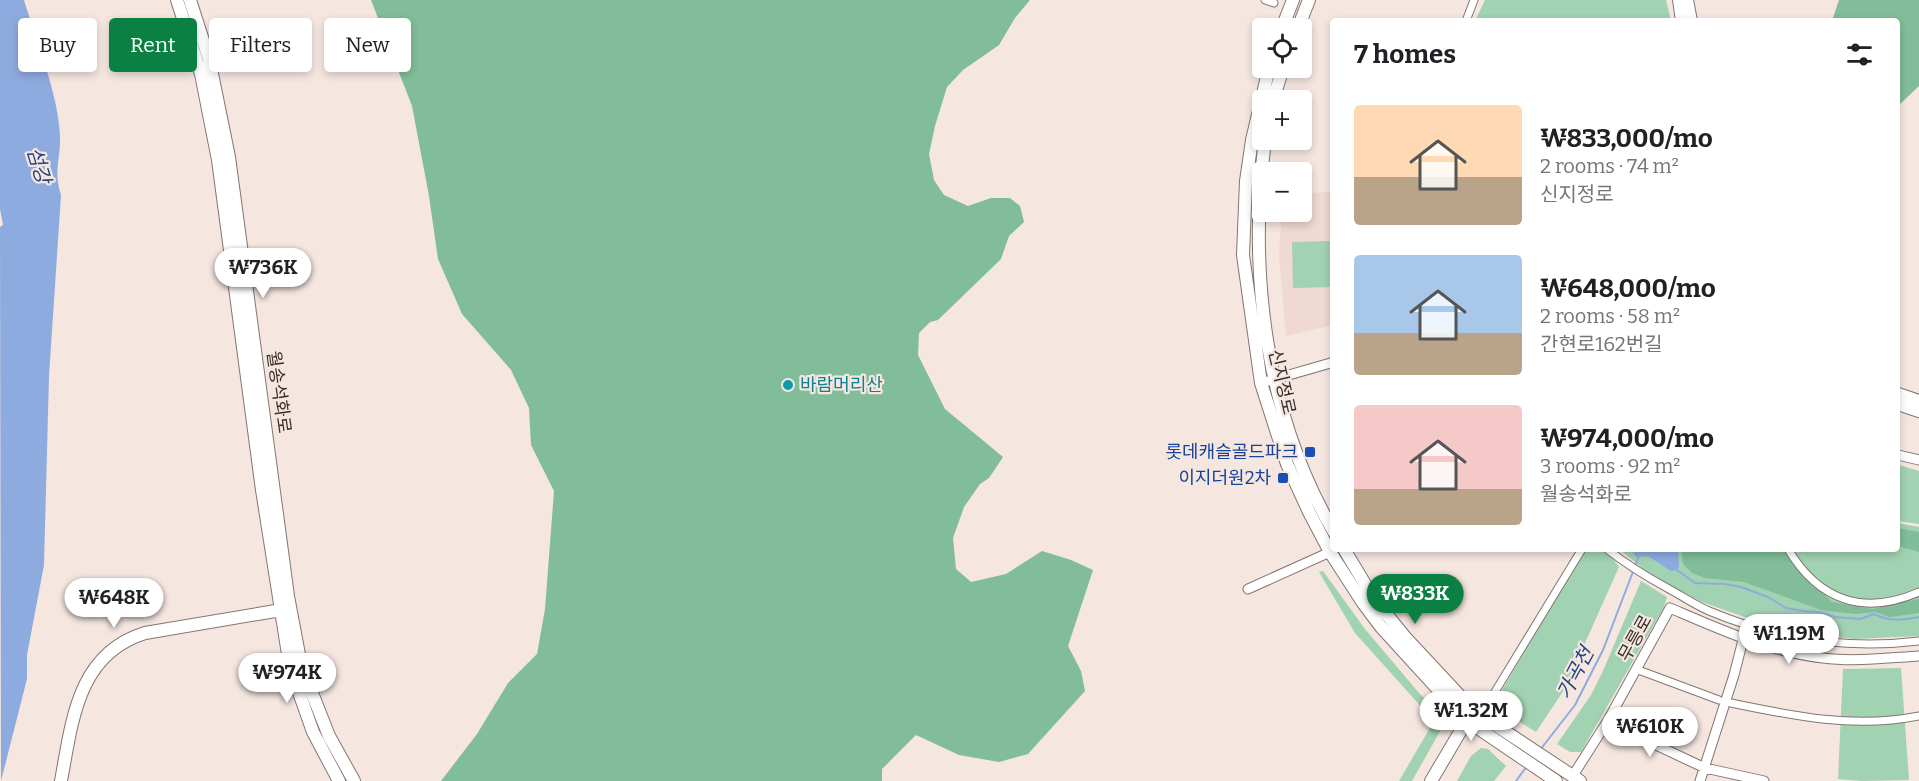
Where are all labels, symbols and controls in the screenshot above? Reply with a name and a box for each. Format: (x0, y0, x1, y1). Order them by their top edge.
chip: Buy (18, 18, 97, 72)
chip: Rent (109, 18, 197, 72)
chip: Filters (209, 18, 312, 72)
chip: New (324, 18, 411, 72)
map controls (1252, 18, 1312, 222)
button: locate (1252, 18, 1312, 78)
icon: filters (1843, 38, 1876, 71)
text: 7 homes (1354, 39, 1456, 70)
button: + (1252, 90, 1312, 150)
text: ₩833,000/mo (1540, 123, 1713, 154)
icon: home (1402, 129, 1474, 201)
water label: 섬강 (22, 144, 57, 189)
text: 2 rooms · 74 m² (1540, 154, 1679, 178)
button: − (1252, 162, 1312, 222)
text: 신지정로 (1540, 182, 1614, 206)
pin: ₩736K (221, 248, 305, 299)
text: ₩736K (228, 255, 298, 279)
text: ₩648,000/mo (1540, 273, 1716, 304)
icon: home (1402, 279, 1474, 351)
text: 2 rooms · 58 m² (1540, 304, 1680, 328)
text: 간현로162번길 (1540, 332, 1663, 356)
street label: 신지정로 (1264, 347, 1300, 417)
street label: 월송석화로 (262, 349, 296, 435)
place label: 바람머리산 (800, 374, 883, 396)
marker: 바람머리산 (781, 378, 795, 392)
text: ₩974,000/mo (1540, 423, 1714, 454)
icon: home (1402, 429, 1474, 501)
place label: 롯데캐슬골드파크 (1166, 441, 1298, 463)
marker: 롯데캐슬골드파크 (1303, 445, 1317, 459)
text: 3 rooms · 92 m² (1540, 454, 1680, 478)
place label: 이지더원2차 (1178, 467, 1271, 489)
marker: 이지더원2차 (1276, 471, 1290, 485)
text: 월송석화로 (1540, 482, 1632, 506)
pin: ₩833K (1373, 574, 1457, 625)
pin: ₩648K (72, 578, 156, 629)
text: ₩833K (1381, 581, 1449, 605)
text: ₩648K (78, 585, 150, 609)
street label: 무릉로 (1613, 611, 1657, 665)
pin: ₩1.19M (1740, 614, 1838, 665)
text: ₩1.19M (1753, 621, 1825, 645)
water label: 가곡천 (1551, 641, 1600, 703)
pin: ₩974K (245, 653, 329, 704)
text: ₩974K (252, 660, 322, 684)
pin: ₩1.32M (1422, 691, 1520, 742)
text: ₩1.32M (1434, 698, 1508, 722)
pin: ₩610K (1608, 707, 1692, 758)
text: ₩610K (1616, 714, 1684, 738)

